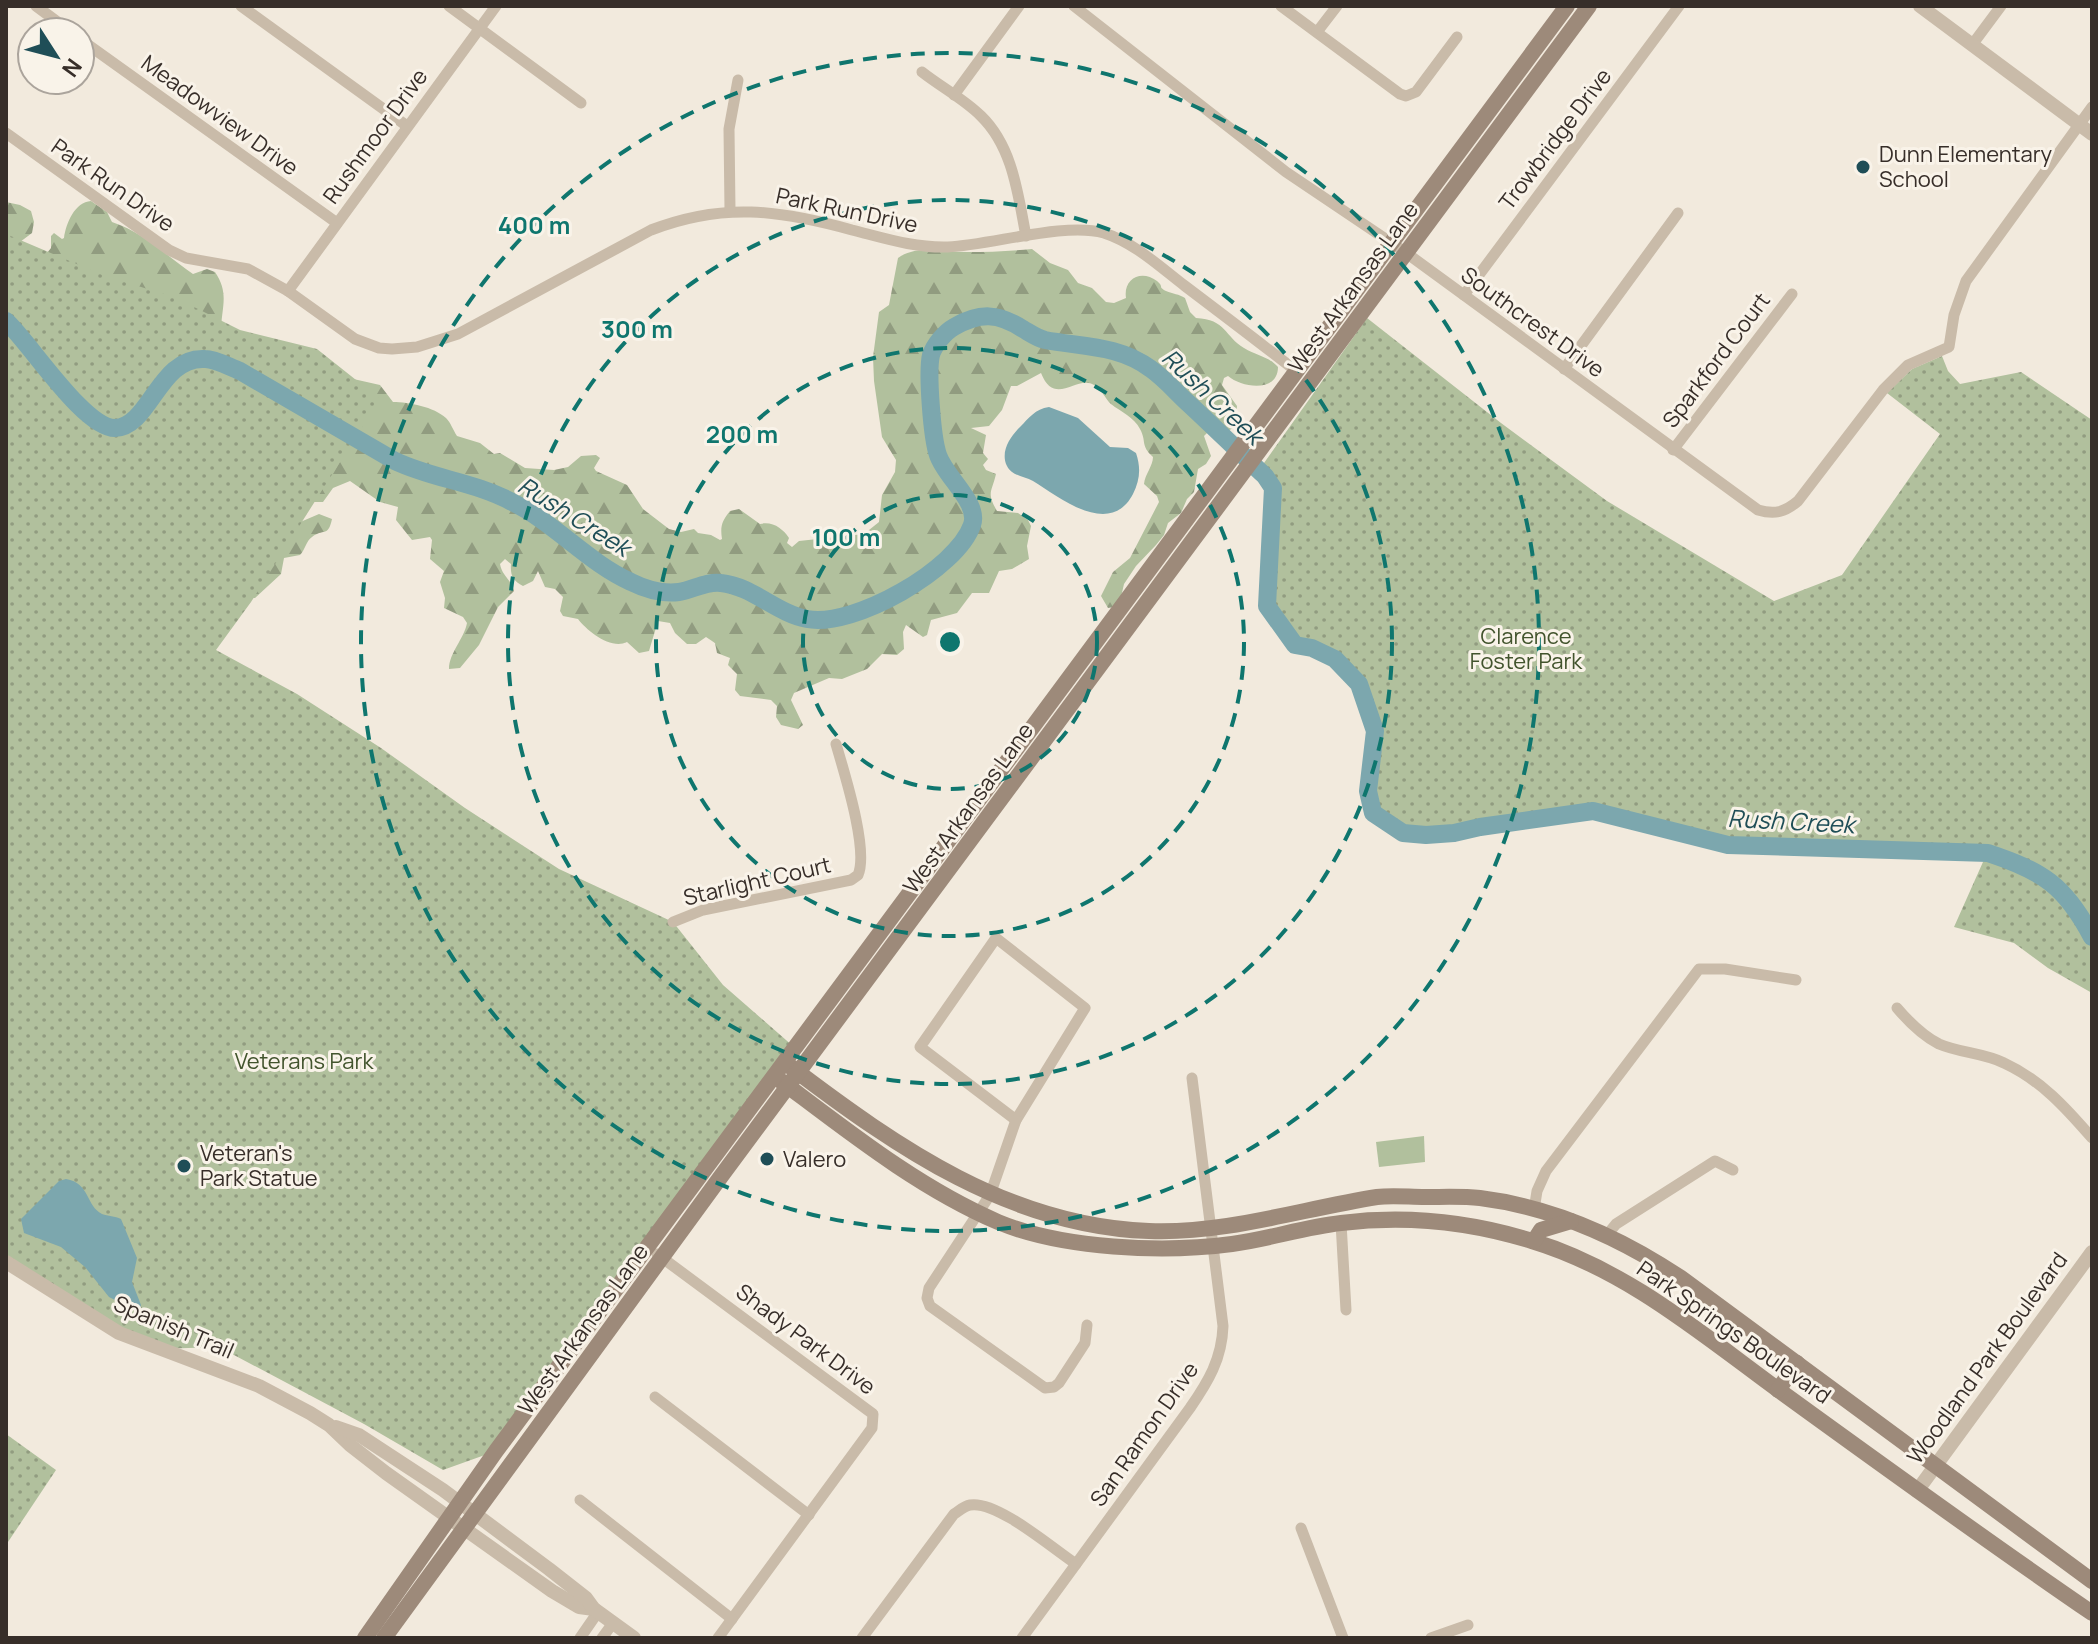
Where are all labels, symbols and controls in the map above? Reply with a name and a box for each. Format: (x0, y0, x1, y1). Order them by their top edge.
north arrow (16, 16, 96, 96)
street label: Meadowview Drive (135, 48, 305, 182)
text: N (55, 53, 89, 83)
street label: Rushmoor Drive (316, 62, 434, 210)
street label: Trowbridge Drive (1492, 62, 1618, 216)
street label: Park Run Drive (45, 131, 181, 239)
place label: Dunn Elementary School (1879, 139, 2053, 194)
marker: Dunn Elementary School (1854, 158, 1872, 176)
street label: Park Run Drive (773, 180, 921, 240)
street label: West Arkansas Lane (1281, 196, 1425, 378)
text: 400 m (498, 208, 570, 241)
street label: Southcrest Drive (1455, 260, 1611, 384)
street label: Sparkford Court (1655, 286, 1777, 434)
text: 300 m (601, 312, 673, 345)
water label: Rush Creek (1155, 341, 1273, 453)
text: 200 m (706, 417, 778, 450)
water label: Rush Creek (512, 468, 640, 565)
text: 100 m (812, 520, 880, 553)
park label: Clarence Foster Park (1470, 621, 1583, 676)
centre of rings (936, 628, 964, 656)
street label: West Arkansas Lane (896, 717, 1040, 899)
water label: Rush Creek (1727, 801, 1858, 840)
street label: Starlight Court (680, 849, 834, 913)
park label: Veterans Park (235, 1046, 374, 1076)
place label: Veteran's Park Statue (200, 1138, 318, 1193)
place label: Valero (783, 1144, 846, 1174)
marker: Valero (758, 1150, 776, 1168)
marker: Veteran's Park Statue (175, 1157, 193, 1175)
street label: West Arkansas Lane (511, 1238, 655, 1420)
street label: Woodland Park Boulevard (1900, 1246, 2074, 1470)
street label: Park Springs Boulevard (1631, 1254, 1837, 1410)
street label: Shady Park Drive (730, 1277, 882, 1401)
street label: Spanish Trail (109, 1288, 239, 1366)
street label: San Ramon Drive (1083, 1356, 1205, 1512)

